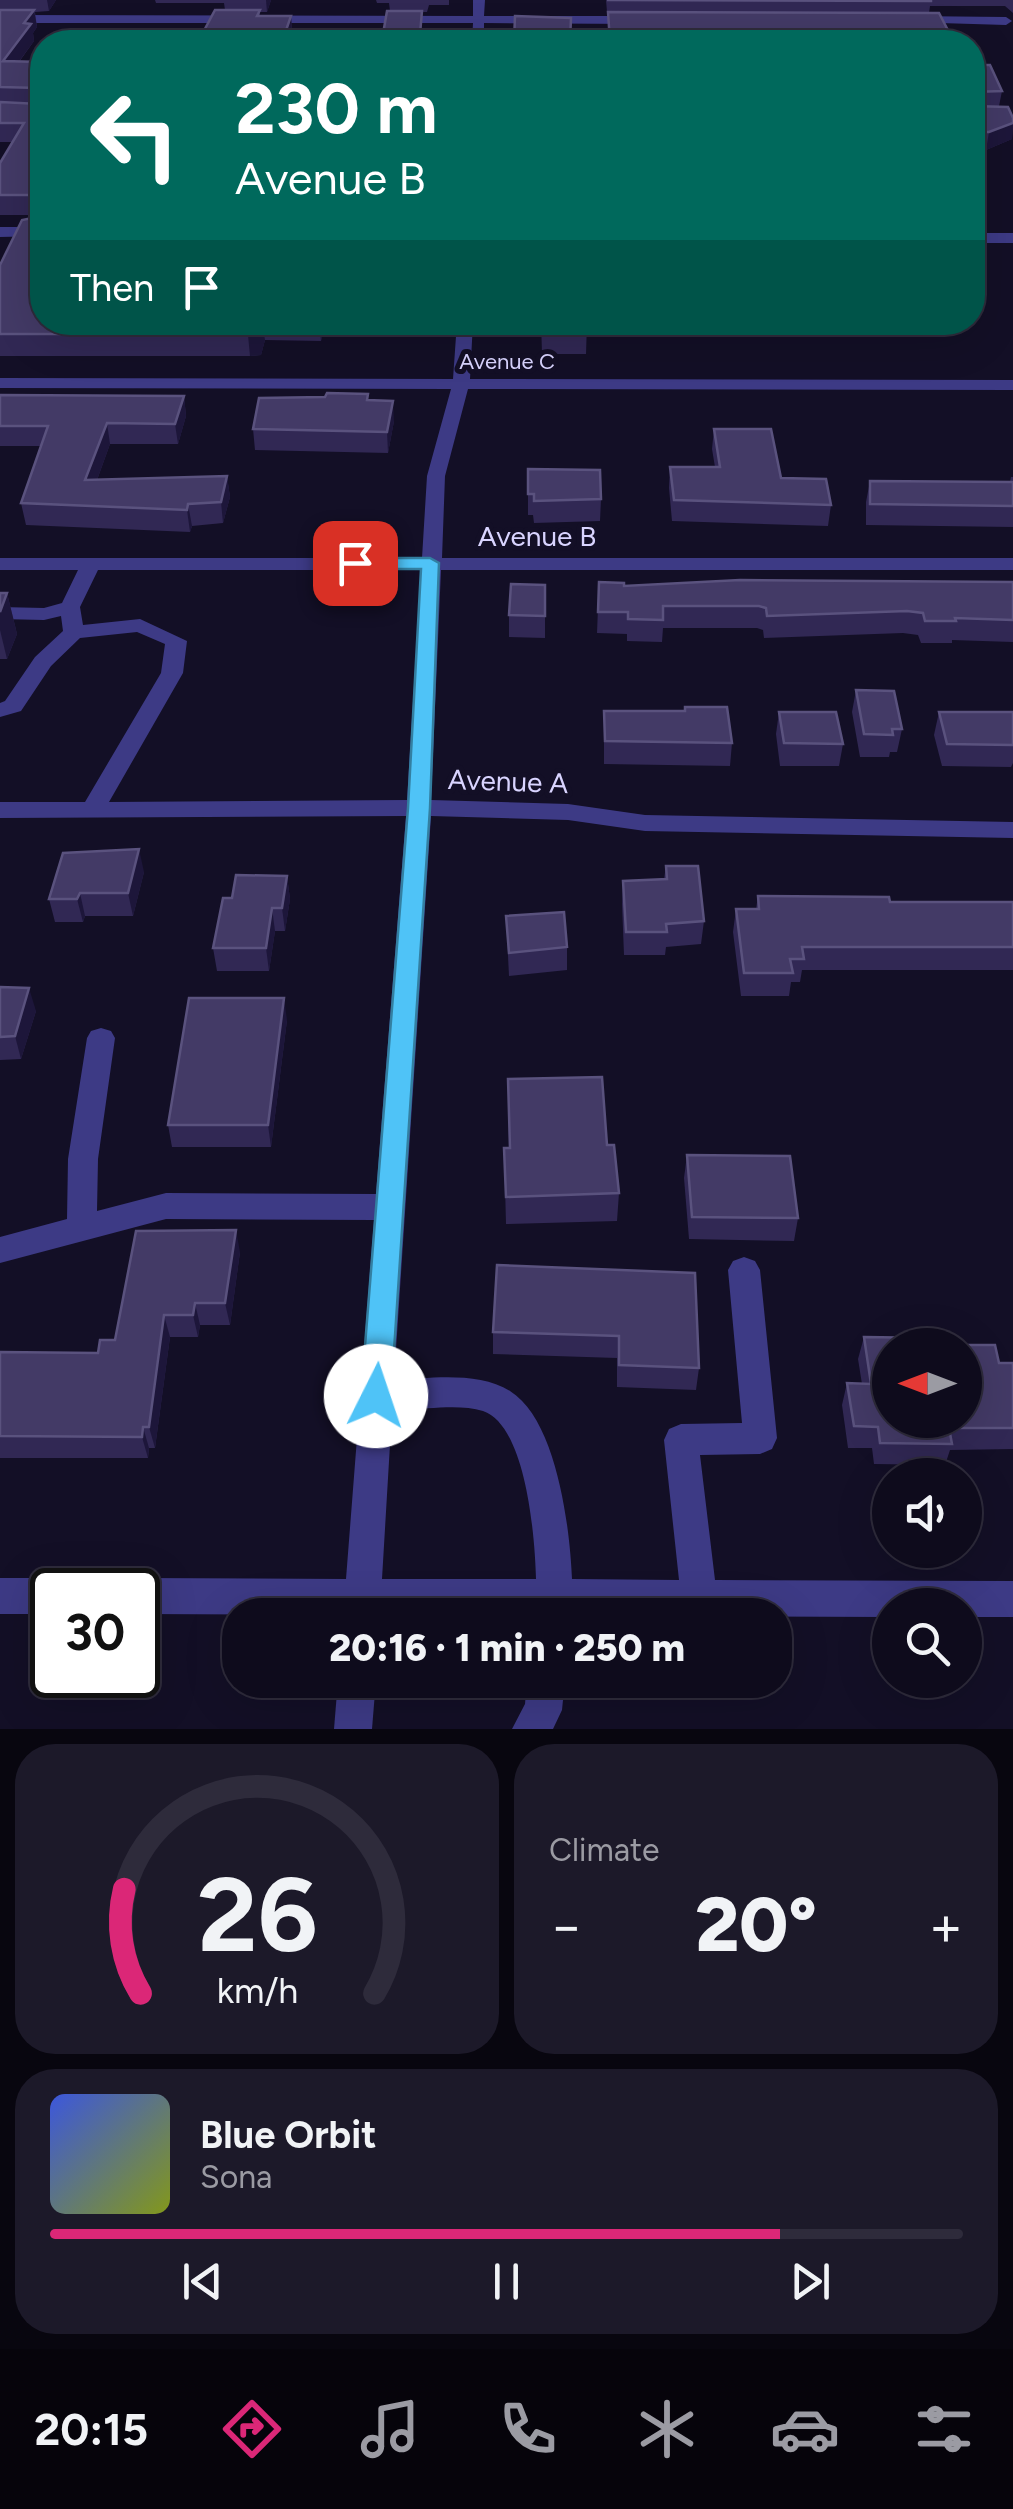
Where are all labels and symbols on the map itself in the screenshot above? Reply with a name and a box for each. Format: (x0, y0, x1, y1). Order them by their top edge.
street label: Avenue C (459, 348, 555, 375)
street label: Avenue B (478, 519, 596, 553)
pin (313, 521, 398, 606)
street label: Avenue A (447, 762, 569, 800)
north arrow (872, 1328, 982, 1438)
position arrow (324, 1344, 428, 1448)
speed limit sign: 30 (30, 1568, 160, 1698)

